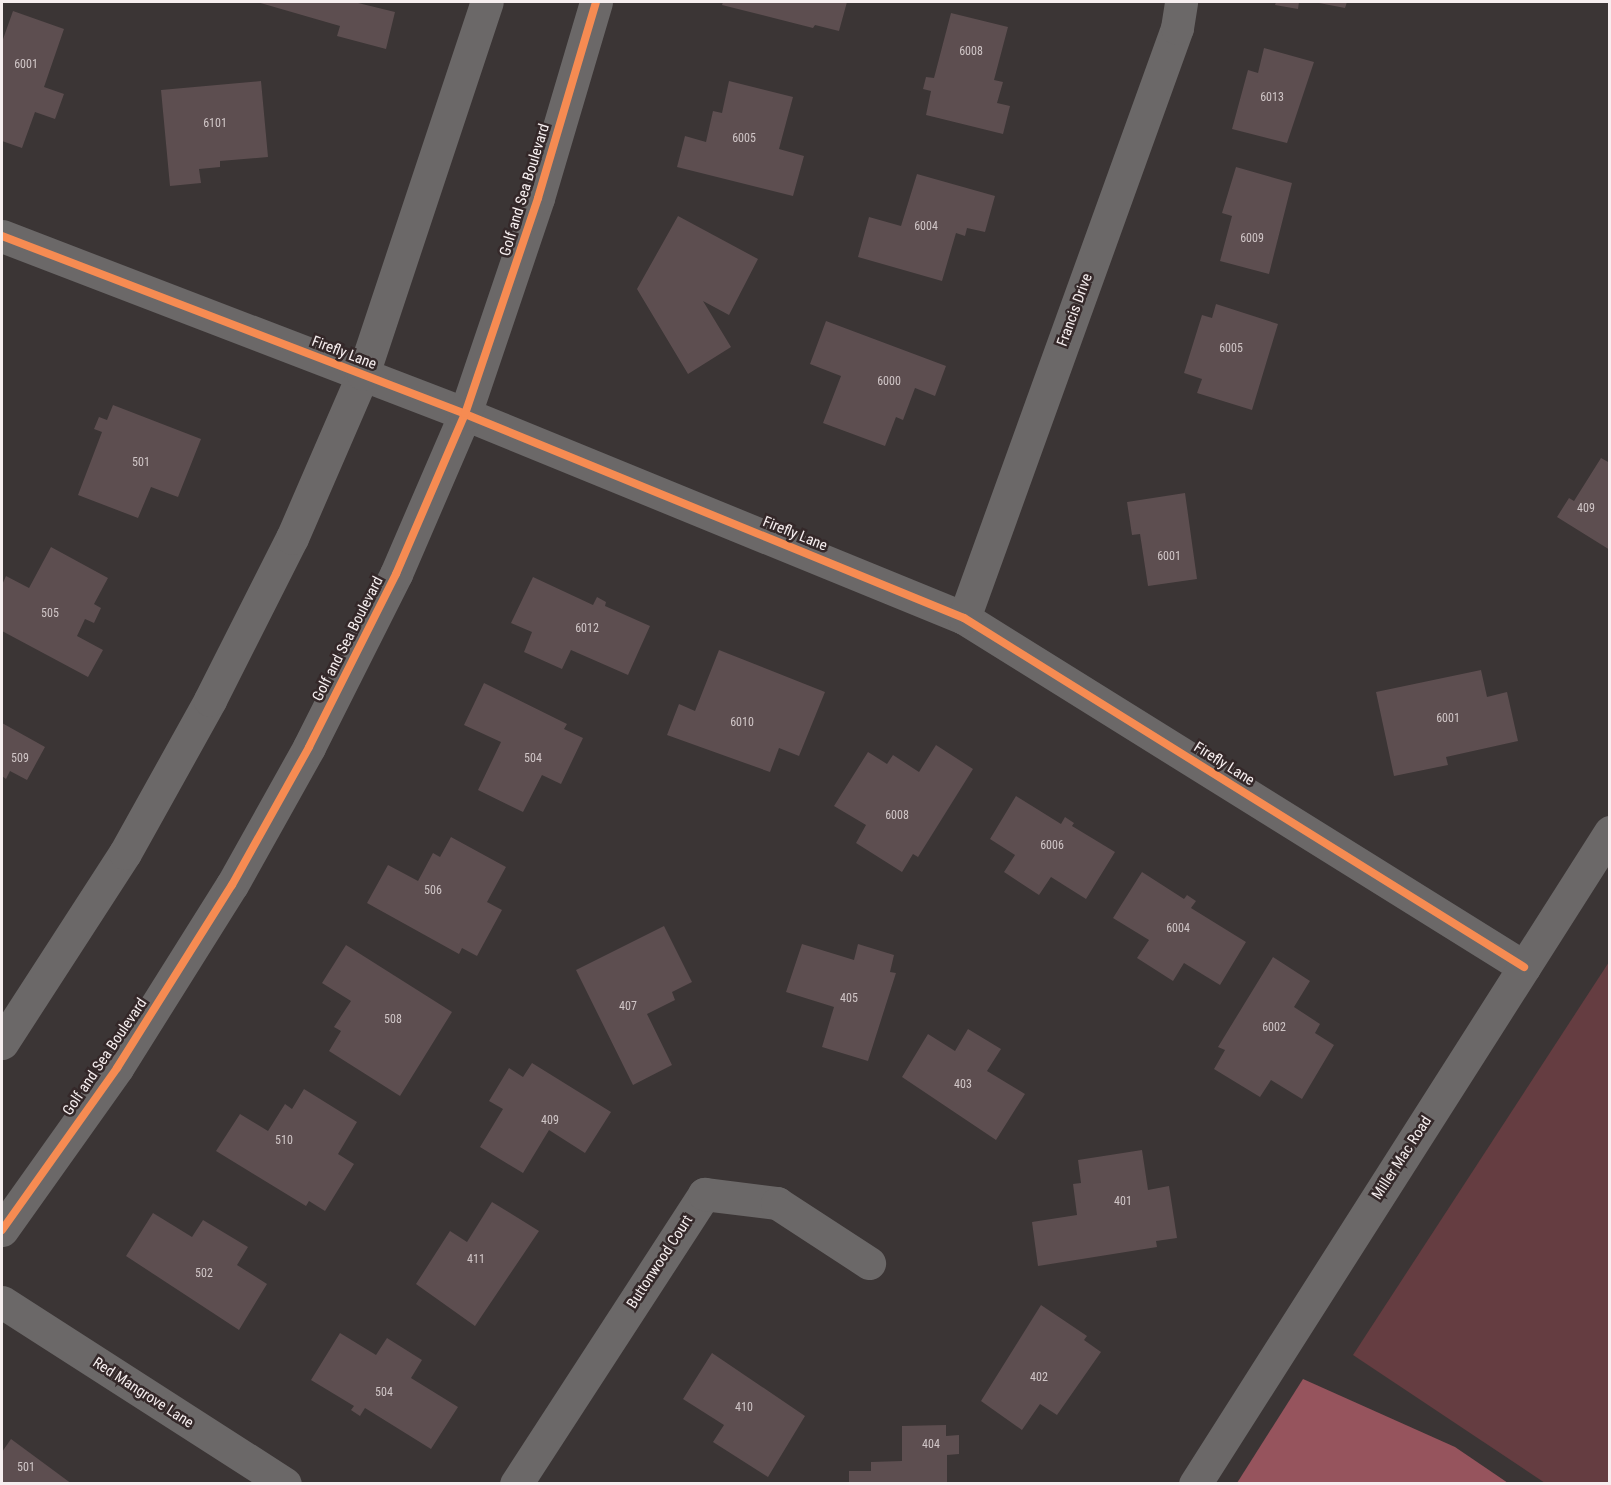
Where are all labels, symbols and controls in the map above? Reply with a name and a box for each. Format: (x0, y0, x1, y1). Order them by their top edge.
house number: 6008 (959, 45, 983, 59)
house number: 6001 (14, 58, 38, 72)
house number: 6013 (1260, 91, 1284, 105)
house number: 6101 (203, 117, 227, 131)
street label: Golf and Sea Boulevard (496, 122, 554, 258)
house number: 6005 (732, 132, 756, 146)
house number: 6004 (914, 220, 938, 234)
house number: 6009 (1240, 232, 1264, 246)
street label: Francis Drive (1053, 271, 1097, 349)
street label: Firefly Lane (309, 332, 379, 374)
house number: 6005 (1219, 342, 1243, 356)
house number: 6000 (877, 375, 901, 389)
house number: 501 (132, 456, 150, 470)
house number: 409 (1577, 502, 1595, 516)
street label: Firefly Lane (760, 513, 830, 555)
house number: 6001 (1157, 550, 1181, 564)
street label: Golf and Sea Boulevard (309, 574, 387, 704)
house number: 505 (41, 607, 59, 621)
house number: 6012 (575, 622, 599, 636)
house number: 6001 (1436, 712, 1460, 726)
house number: 6010 (730, 716, 754, 730)
street label: Firefly Lane (1190, 738, 1258, 790)
house number: 509 (11, 752, 29, 766)
house number: 504 (524, 752, 542, 766)
house number: 6008 (885, 809, 909, 823)
house number: 6006 (1040, 839, 1064, 853)
house number: 506 (424, 884, 442, 898)
house number: 6004 (1166, 922, 1190, 936)
house number: 405 (840, 992, 858, 1006)
street label: Golf and Sea Boulevard (59, 995, 151, 1119)
house number: 407 (619, 1000, 637, 1014)
house number: 508 (384, 1013, 402, 1027)
house number: 6002 (1262, 1021, 1286, 1035)
house number: 403 (954, 1078, 972, 1092)
street label: Miller Mac Road (1368, 1113, 1436, 1203)
house number: 409 (541, 1114, 559, 1128)
house number: 510 (275, 1134, 293, 1148)
house number: 401 (1114, 1195, 1132, 1209)
street label: Buttonwood Court (623, 1212, 697, 1312)
house number: 411 (467, 1253, 485, 1267)
house number: 502 (195, 1267, 213, 1281)
street label: Red Mangrove Lane (89, 1354, 197, 1432)
house number: 402 (1030, 1371, 1048, 1385)
house number: 504 (375, 1386, 393, 1400)
house number: 410 (735, 1401, 753, 1415)
house number: 404 (922, 1438, 940, 1452)
house number: 501 (17, 1461, 35, 1475)

